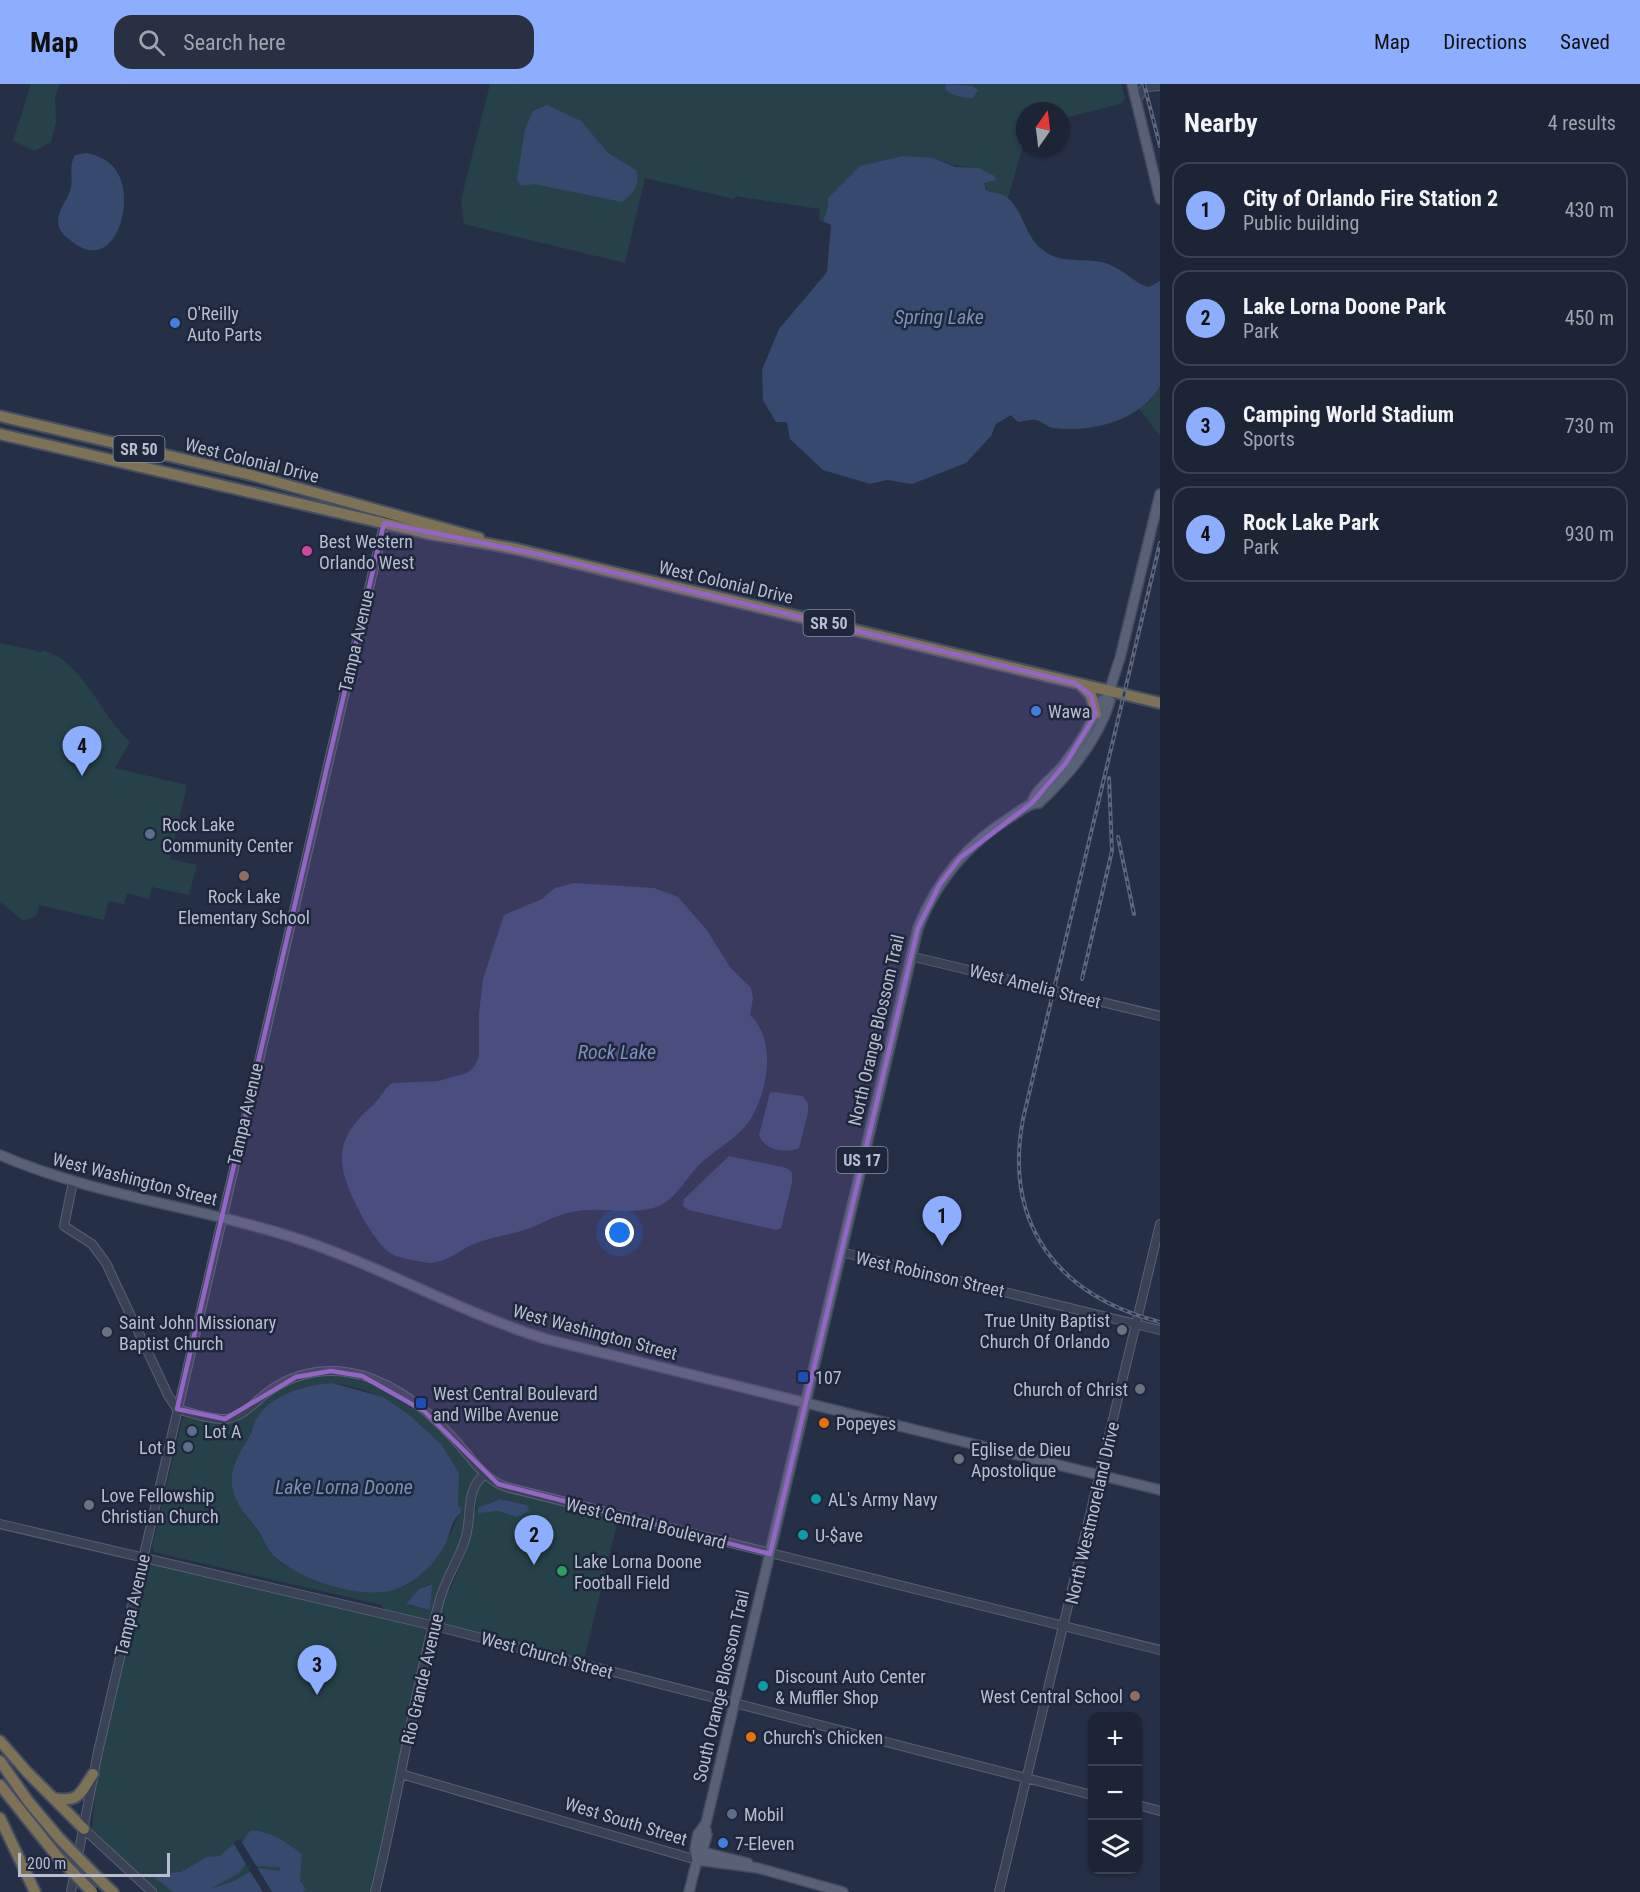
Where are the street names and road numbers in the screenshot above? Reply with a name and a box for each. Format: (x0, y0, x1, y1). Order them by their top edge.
street label: West Colonial Drive (183, 433, 321, 487)
road number: SR 50 (114, 436, 164, 462)
street label: West Colonial Drive (657, 556, 795, 608)
street label: Tampa Avenue (334, 588, 378, 694)
road number: SR 50 (804, 610, 854, 636)
street label: North Orange Blossom Trail (844, 932, 908, 1128)
street label: West Amelia Street (967, 959, 1103, 1013)
street label: Tampa Avenue (223, 1061, 267, 1167)
road number: US 17 (836, 1147, 888, 1173)
street label: West Washington Street (50, 1148, 220, 1210)
street label: West Robinson Street (854, 1247, 1006, 1301)
street label: West Washington Street (510, 1300, 680, 1364)
street label: North Westmoreland Drive (1061, 1420, 1123, 1606)
street label: West Central Boulevard (564, 1493, 728, 1553)
street label: Tampa Avenue (110, 1552, 154, 1658)
street label: South Orange Blossom Trail (689, 1588, 753, 1784)
street label: Rio Grande Avenue (397, 1612, 447, 1746)
street label: West Church Street (479, 1627, 615, 1683)
street label: West South Street (562, 1792, 690, 1850)

